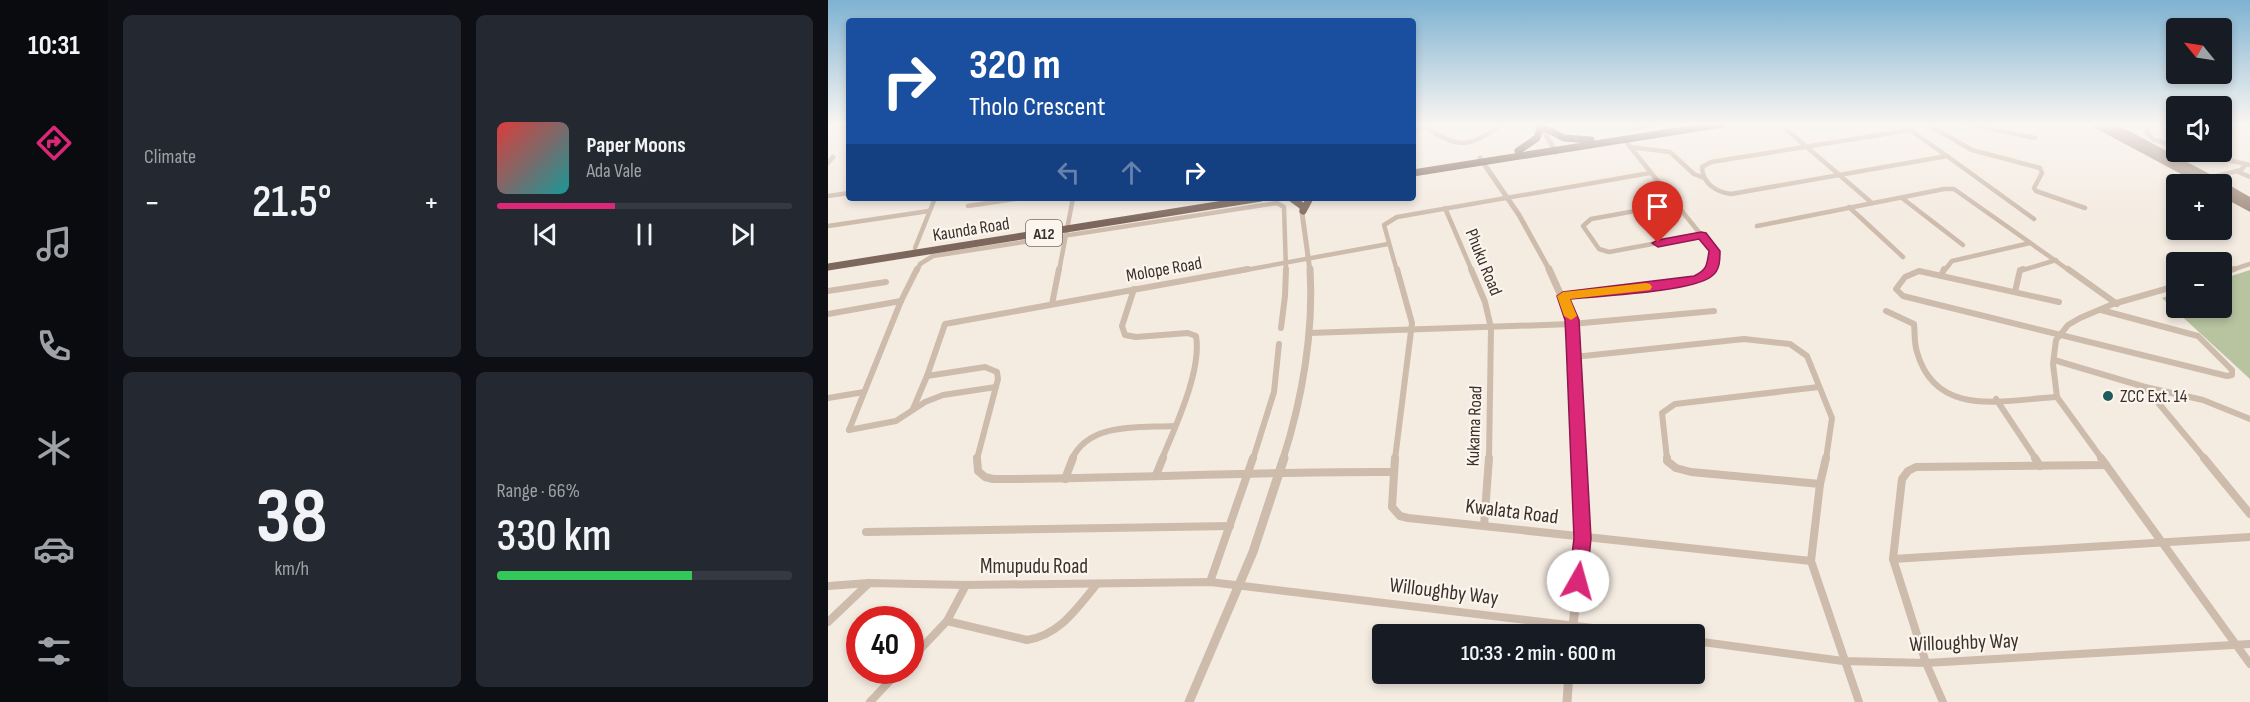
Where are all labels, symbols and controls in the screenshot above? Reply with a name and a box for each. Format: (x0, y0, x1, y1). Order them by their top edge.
north arrow (2166, 18, 2232, 84)
map controls (2166, 18, 2232, 318)
text: 10:31 (28, 30, 80, 62)
text: 320 m (969, 40, 1061, 91)
icon: right (870, 42, 948, 120)
text: Tholo Crescent (969, 91, 1105, 123)
button: sound (2166, 96, 2232, 162)
icon: directions (33, 122, 75, 164)
text: Paper Moons (587, 132, 686, 159)
text: Climate (144, 145, 196, 169)
icon: left (1052, 156, 1085, 189)
icon: ahead (1115, 156, 1148, 189)
icon: right (1178, 156, 1211, 189)
text: Ada Vale (587, 159, 642, 183)
button: + (2166, 174, 2232, 240)
text: 21.5° (252, 175, 332, 230)
pin (1632, 181, 1683, 243)
text: − (144, 183, 160, 223)
text: + (423, 183, 440, 223)
icon: arrive (1641, 190, 1674, 223)
street label: Kaunda Road (931, 213, 1011, 246)
icon: previous (529, 218, 562, 251)
icon: pause (628, 218, 661, 251)
icon: next (726, 218, 759, 251)
road number: A12 (1026, 220, 1062, 246)
icon: music (33, 223, 75, 265)
street label: Phuku Road (1461, 226, 1506, 299)
button: − (2166, 252, 2232, 318)
street label: Molope Road (1125, 253, 1204, 286)
icon: phone (33, 325, 75, 367)
street label: Kukama Road (1463, 385, 1486, 467)
place label: ZCC Ext. 14 (2120, 386, 2188, 407)
marker: ZCC Ext. 14 (2101, 389, 2115, 403)
icon: climate (33, 427, 75, 469)
text: 38 (256, 471, 328, 564)
text: Range · 66% (497, 479, 580, 503)
street label: Kwalata Road (1464, 493, 1560, 530)
text: 330 km (497, 509, 611, 564)
icon: car (33, 528, 75, 570)
position arrow (1546, 549, 1610, 613)
street label: Mmupudu Road (980, 554, 1088, 579)
text: km/h (274, 557, 309, 581)
street label: Willoughby Way (1388, 572, 1500, 611)
speed limit sign: 40 (846, 606, 924, 684)
street label: Willoughby Way (1909, 628, 2019, 657)
icon: filters (33, 630, 75, 672)
text: 10:33 · 2 min · 600 m (1461, 640, 1616, 667)

